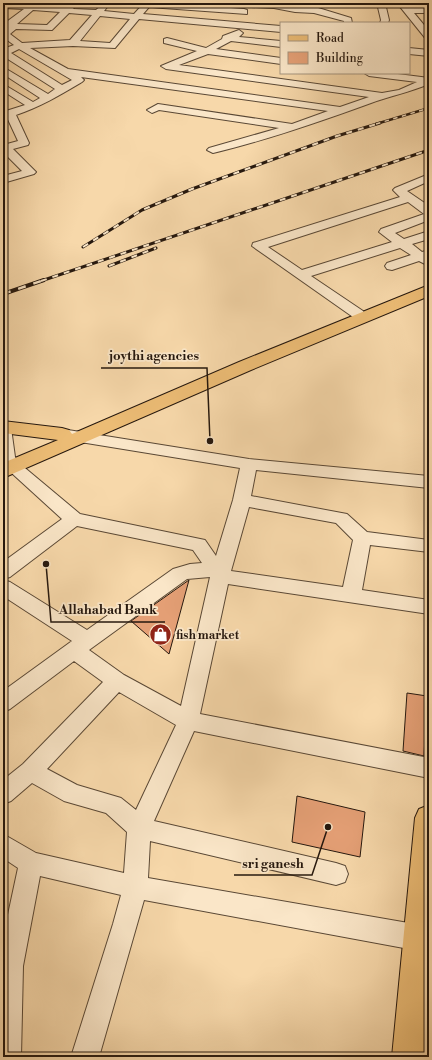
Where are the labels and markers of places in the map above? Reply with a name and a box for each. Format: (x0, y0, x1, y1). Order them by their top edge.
callout: joythi agencies (101, 343, 207, 368)
callout: Allahabad Bank (51, 597, 165, 622)
shop icon: fish market (148, 622, 174, 648)
place label: fish market (176, 628, 240, 643)
callout: sri ganesh (234, 850, 312, 875)

